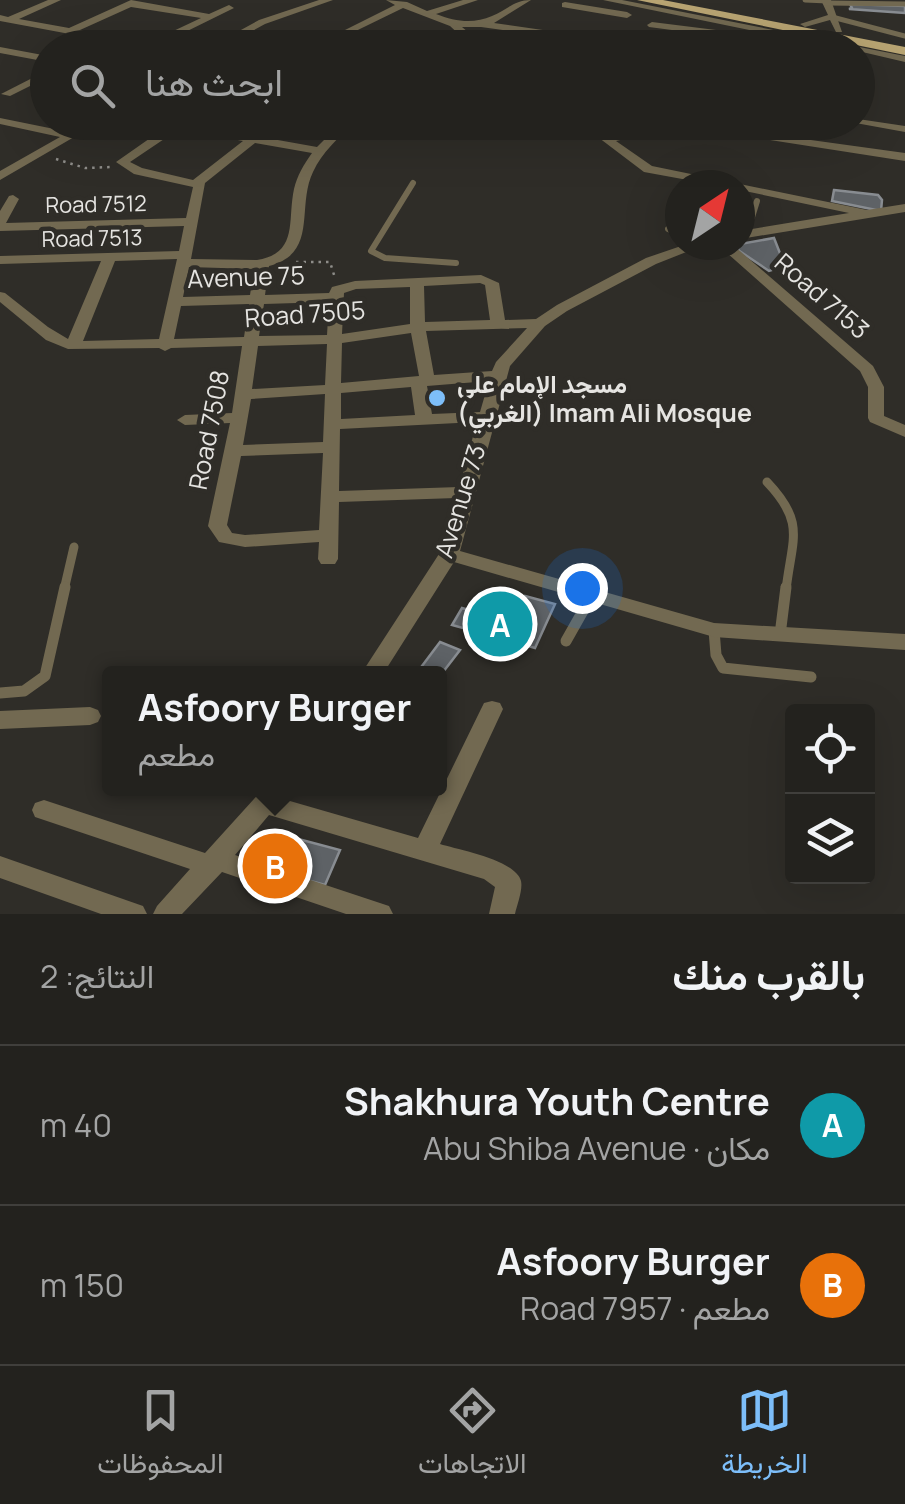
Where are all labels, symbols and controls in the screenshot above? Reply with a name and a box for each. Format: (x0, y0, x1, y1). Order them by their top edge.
search box (30, 30, 875, 140)
text: ابحث هنا (145, 55, 283, 107)
icon: search (65, 58, 120, 113)
north arrow (665, 170, 755, 260)
street label: Road 7512 (45, 188, 147, 220)
street label: Road 7513 (41, 222, 143, 254)
street label: Road 7153 (768, 245, 877, 346)
street label: Avenue 75 (187, 257, 305, 296)
street label: Road 7505 (243, 292, 367, 335)
place label: مسجد الإمام علي (الغربي) Imam Ali Mosque (457, 366, 752, 434)
street label: Road 7508 (180, 367, 237, 493)
marker: مسجد الإمام علي (الغربي) Imam Ali Mosque (426, 387, 448, 409)
street label: Avenue 73 (426, 440, 493, 562)
your location (557, 563, 608, 614)
pin: A (468, 586, 532, 662)
popup (102, 666, 447, 796)
text: Asfoory Burger (138, 680, 411, 732)
map controls (785, 704, 875, 884)
button: locate (785, 704, 875, 794)
text: مطعم (138, 732, 215, 776)
button: layers (785, 794, 875, 884)
pin: B (242, 828, 308, 904)
text: بالقرب منك (672, 945, 865, 1003)
text: النتائج: 2 (40, 954, 154, 998)
text: Shakhura Youth Centre (344, 1074, 770, 1126)
text: 40 m (40, 1103, 112, 1147)
text: A (822, 1103, 843, 1147)
text: مكان · Abu Shiba Avenue (423, 1126, 770, 1170)
text: Asfoory Burger (496, 1234, 770, 1286)
text: 150 m (40, 1263, 124, 1307)
text: B (822, 1263, 843, 1307)
text: مطعم · Road 7957 (520, 1286, 770, 1330)
tab: المحفوظات (97, 1383, 223, 1488)
tab: الاتجاهات (418, 1383, 527, 1488)
tab: الخريطة (721, 1383, 808, 1488)

